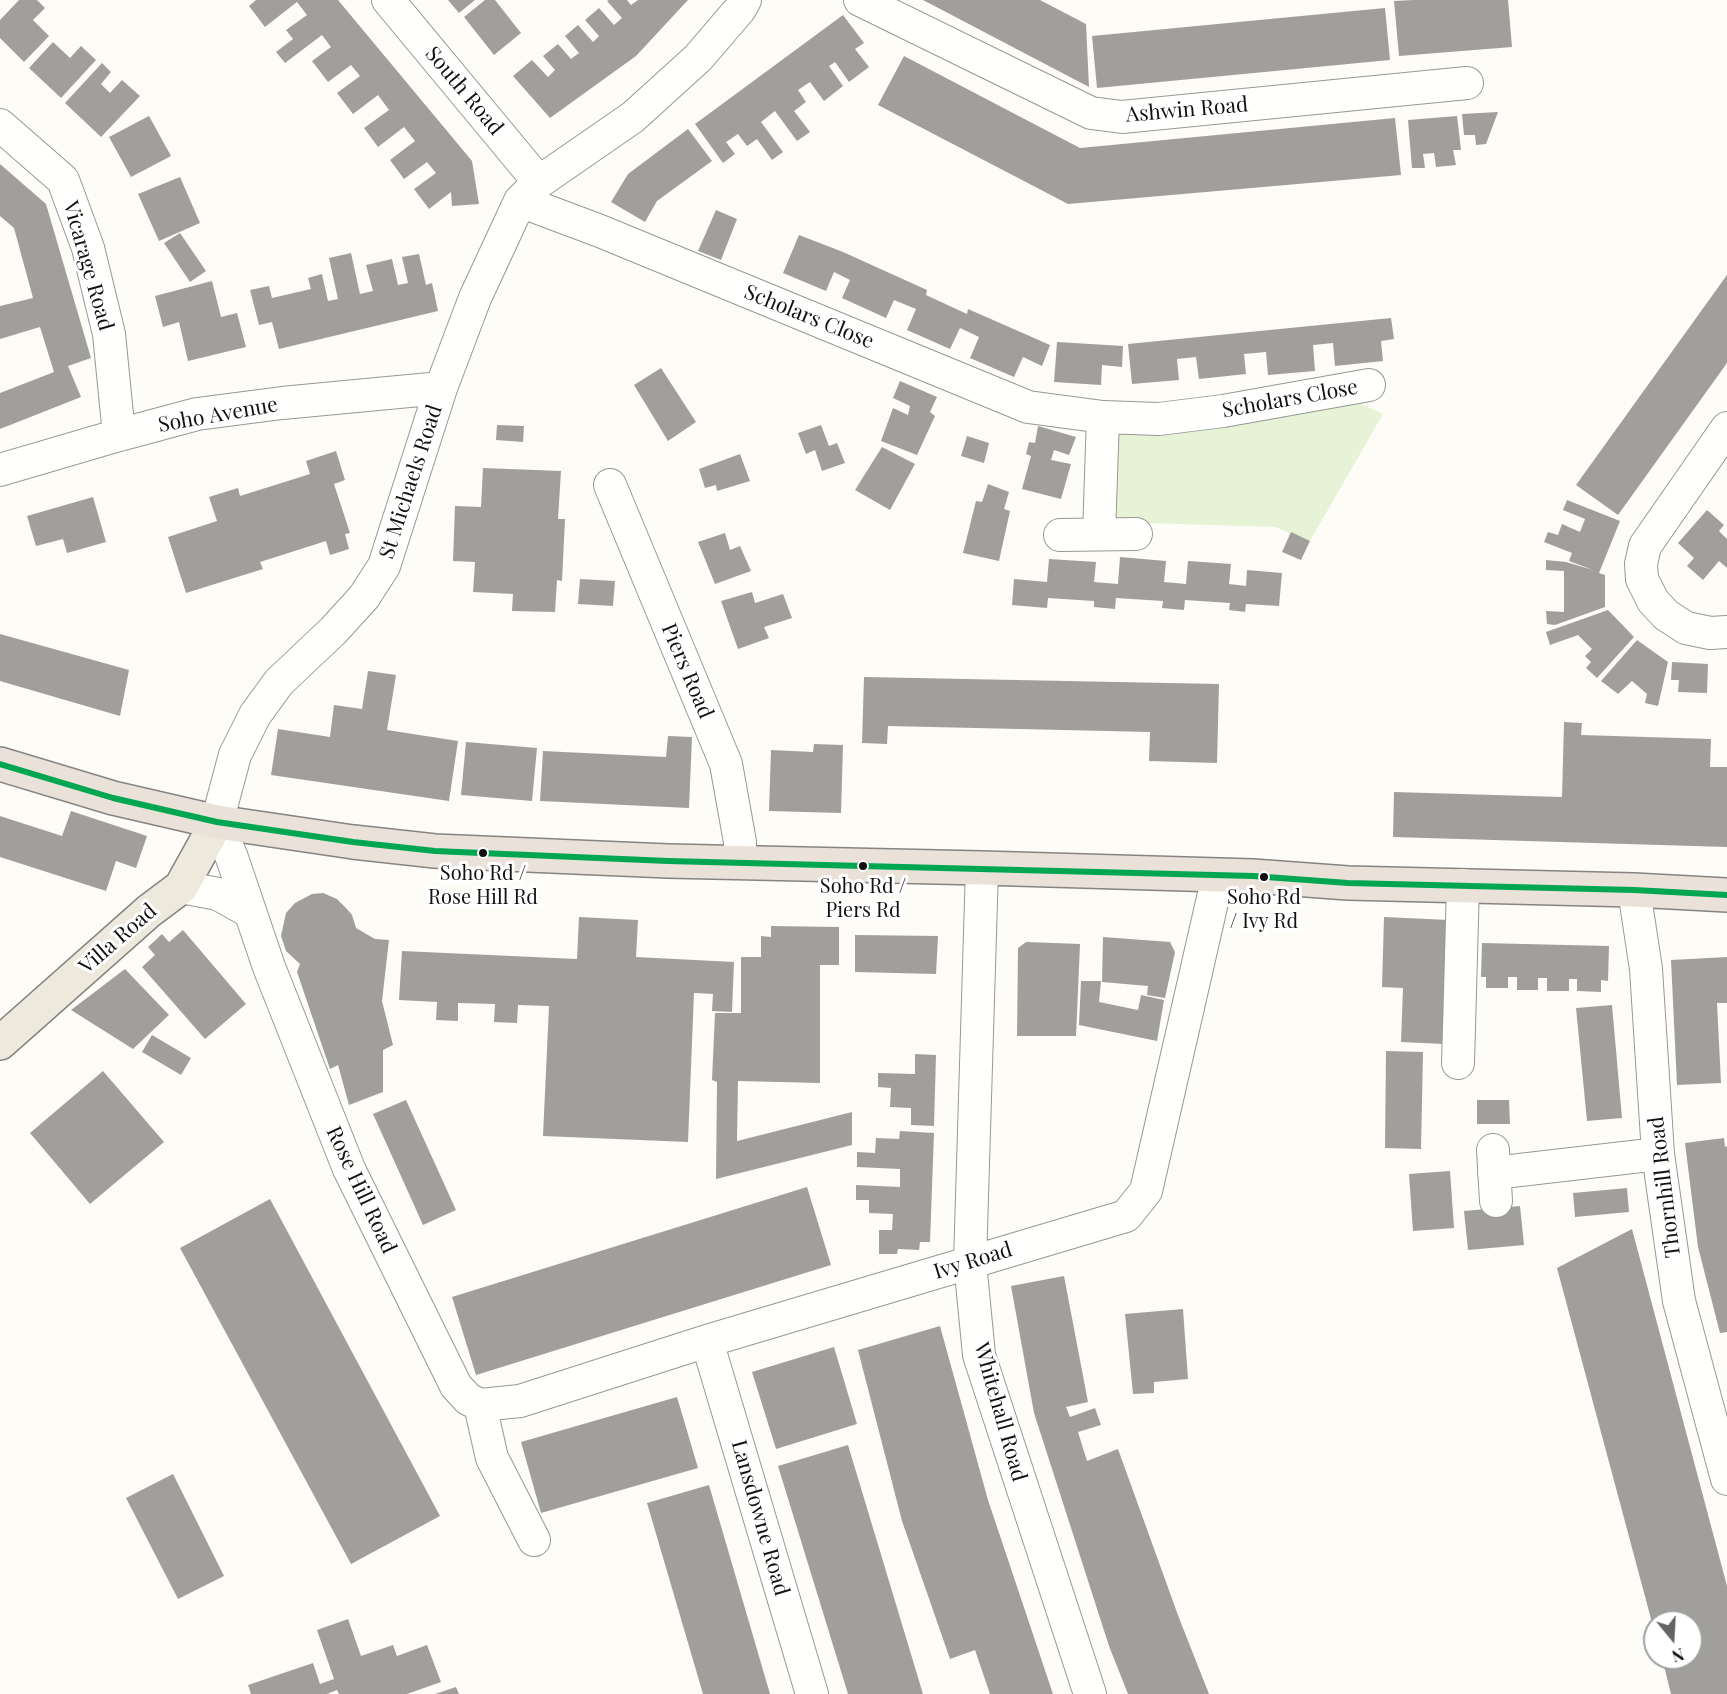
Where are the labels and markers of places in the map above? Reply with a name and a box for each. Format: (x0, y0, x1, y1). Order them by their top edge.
marker: Soho Rd / Rose Hill Rd (477, 847, 489, 859)
marker: Soho Rd / Piers Rd (857, 860, 869, 872)
place label: Soho Rd / Rose Hill Rd (428, 862, 538, 909)
marker: Soho Rd / Ivy Rd (1258, 871, 1270, 883)
place label: Soho Rd / Piers Rd (820, 875, 906, 922)
place label: Soho Rd / Ivy Rd (1227, 886, 1301, 933)

